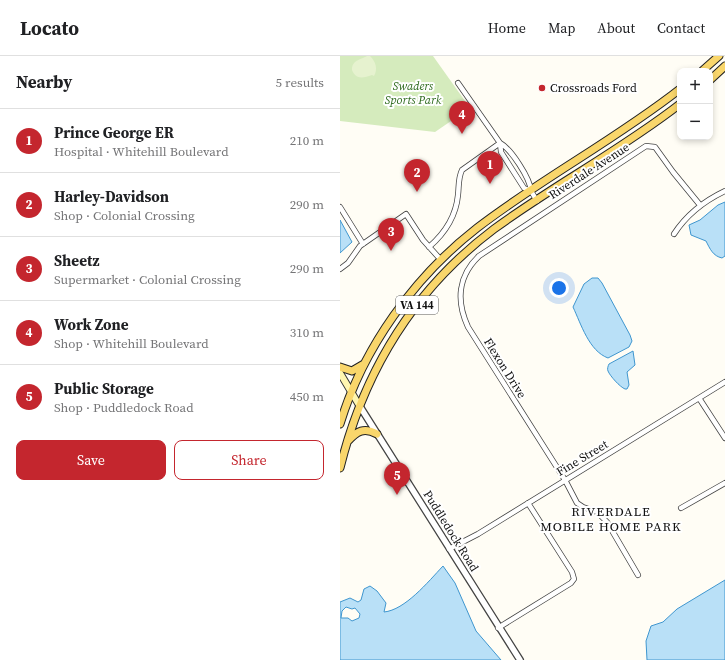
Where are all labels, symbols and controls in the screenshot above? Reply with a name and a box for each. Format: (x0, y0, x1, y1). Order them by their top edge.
text: Locato (20, 15, 79, 41)
text: Home (488, 18, 526, 38)
text: Map (548, 18, 575, 38)
text: About (597, 18, 635, 38)
text: Contact (657, 18, 705, 38)
map controls (677, 68, 713, 140)
button: + (677, 68, 713, 104)
text: Nearby (16, 70, 72, 94)
text: 5 results (276, 74, 324, 91)
park label: Swaders Sports Park (385, 78, 442, 108)
place label: Crossroads Ford (550, 80, 637, 96)
marker: Crossroads Ford (537, 83, 547, 93)
pin: 4 (449, 101, 475, 134)
button: − (677, 104, 713, 140)
text: Prince George ER (54, 122, 174, 143)
text: 1 (25, 132, 33, 149)
text: 210 m (290, 132, 324, 149)
street label: Riverdale Avenue (546, 139, 632, 203)
text: Hospital · Whitehill Boulevard (54, 143, 229, 160)
pin: 1 (477, 151, 503, 184)
pin: 2 (404, 159, 430, 192)
text: Harley-Davidson (54, 186, 169, 207)
text: 2 (25, 196, 33, 213)
text: 290 m (290, 196, 324, 213)
text: Shop · Colonial Crossing (54, 207, 195, 224)
pin: 3 (378, 218, 404, 251)
text: Sheetz (54, 250, 99, 271)
text: 3 (25, 260, 33, 277)
text: 290 m (290, 260, 324, 277)
text: Supermarket · Colonial Crossing (54, 271, 241, 288)
your location (549, 278, 569, 298)
road number: VA 144 (396, 296, 438, 314)
text: Work Zone (54, 314, 129, 335)
text: 4 (25, 324, 33, 341)
text: 310 m (290, 324, 324, 341)
text: Shop · Whitehill Boulevard (54, 335, 209, 352)
street label: Flexon Drive (480, 335, 530, 401)
text: Public Storage (54, 378, 154, 399)
text: 5 (25, 388, 33, 405)
text: 450 m (290, 388, 324, 405)
text: Shop · Puddledock Road (54, 399, 194, 416)
street label: Fine Street (553, 436, 611, 480)
button: Save (16, 440, 166, 480)
button: Share (174, 440, 324, 480)
pin: 5 (384, 462, 410, 495)
street label: Puddledock Road (420, 487, 483, 575)
district label: RIVERDALE MOBILE HOME PARK (540, 503, 682, 535)

